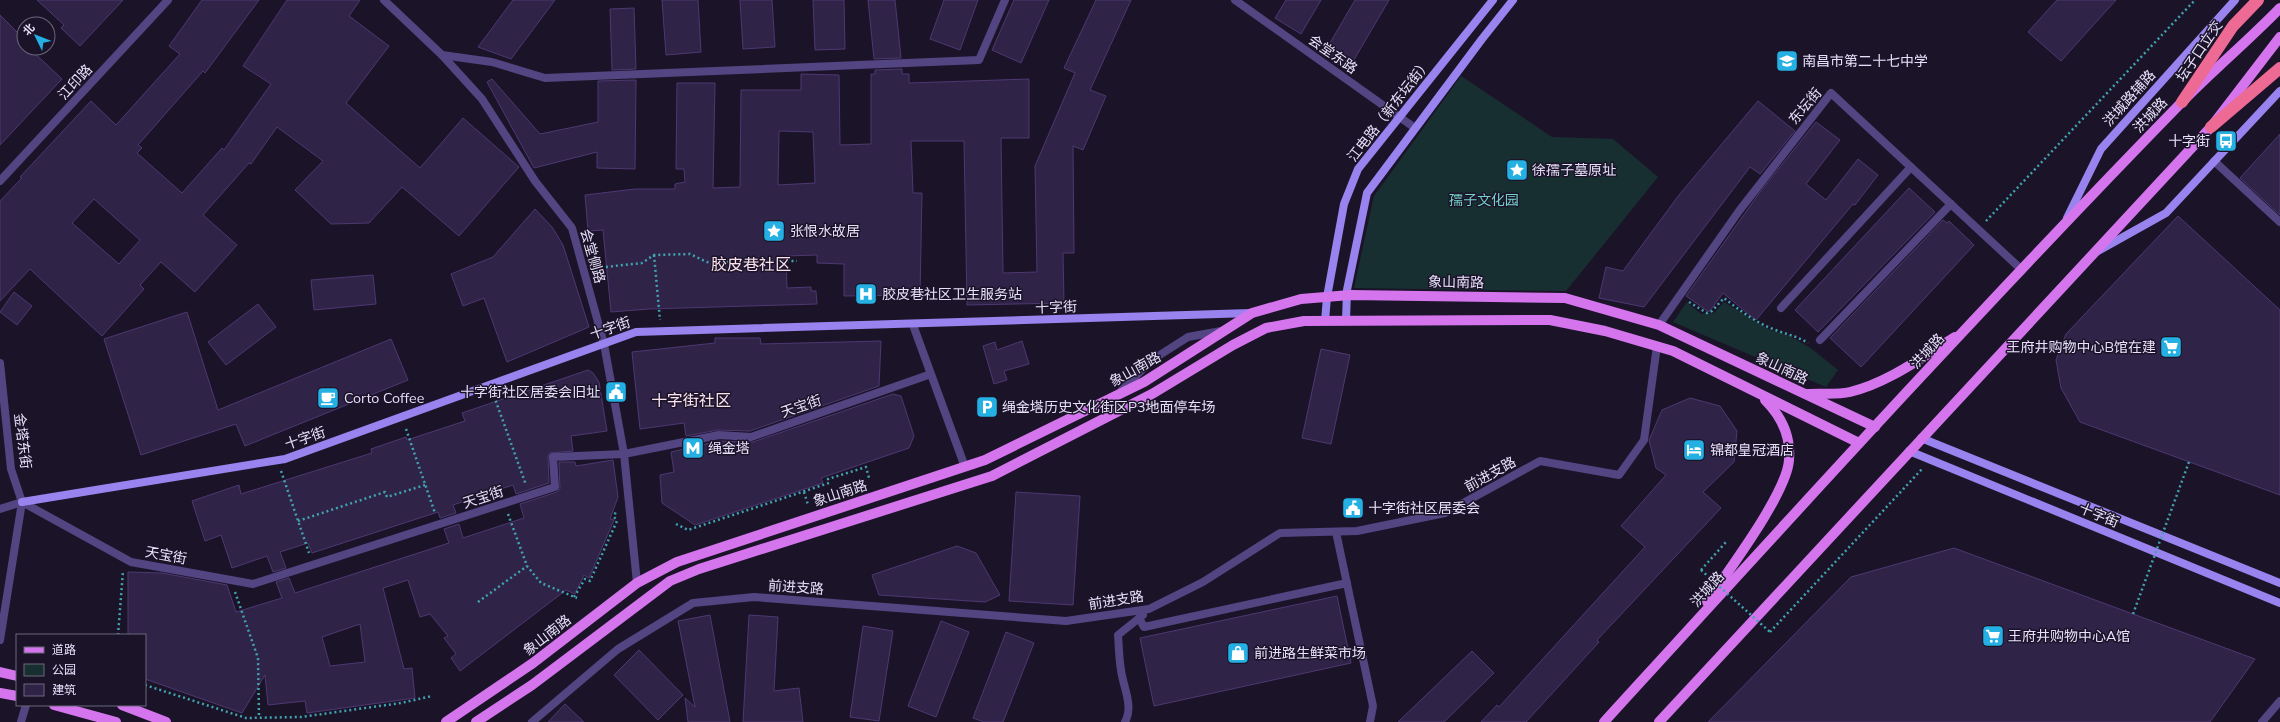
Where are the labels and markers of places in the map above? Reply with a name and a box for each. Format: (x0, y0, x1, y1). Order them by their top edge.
school or university icon: 南昌市第二十七中学 (1774, 48, 1800, 74)
place label: 南昌市第二十七中学 (1802, 52, 1928, 70)
bus stop icon: 十字街 (2213, 128, 2239, 154)
place label: 十字街 (2168, 132, 2210, 150)
place icon: 徐孺子墓原址 (1504, 157, 1530, 183)
place label: 徐孺子墓原址 (1532, 161, 1616, 179)
place icon: 张恨水故居 (761, 218, 787, 244)
place label: 张恨水故居 (790, 222, 860, 240)
hospital icon: 胶皮巷社区卫生服务站 (853, 281, 879, 307)
place label: 胶皮巷社区卫生服务站 (882, 285, 1022, 303)
supermarket icon: 王府井购物中心B馆在建 (2158, 334, 2184, 360)
place label: 王府井购物中心B馆在建 (2006, 338, 2156, 356)
public building icon: 十字街社区居委会旧址 (603, 379, 629, 405)
place label: 十字街社区居委会旧址 (460, 383, 600, 401)
cafe icon: Corto Coffee (315, 385, 341, 411)
place label: Corto Coffee (344, 389, 424, 407)
parking icon: 绳金塔历史文化街区P3地面停车场 (974, 394, 1000, 420)
place label: 绳金塔历史文化街区P3地面停车场 (1002, 398, 1216, 416)
metro station icon: 绳金塔 (680, 435, 706, 461)
hotel icon: 锦都皇冠酒店 (1681, 437, 1707, 463)
place label: 绳金塔 (708, 439, 750, 457)
place label: 锦都皇冠酒店 (1710, 441, 1794, 459)
public building icon: 十字街社区居委会 (1340, 495, 1366, 521)
place label: 十字街社区居委会 (1368, 499, 1480, 517)
supermarket icon: 王府井购物中心A馆 (1980, 623, 2006, 649)
place label: 王府井购物中心A馆 (2008, 627, 2130, 645)
shop icon: 前进路生鲜菜市场 (1225, 640, 1251, 666)
place label: 前进路生鲜菜市场 (1254, 644, 1366, 662)

